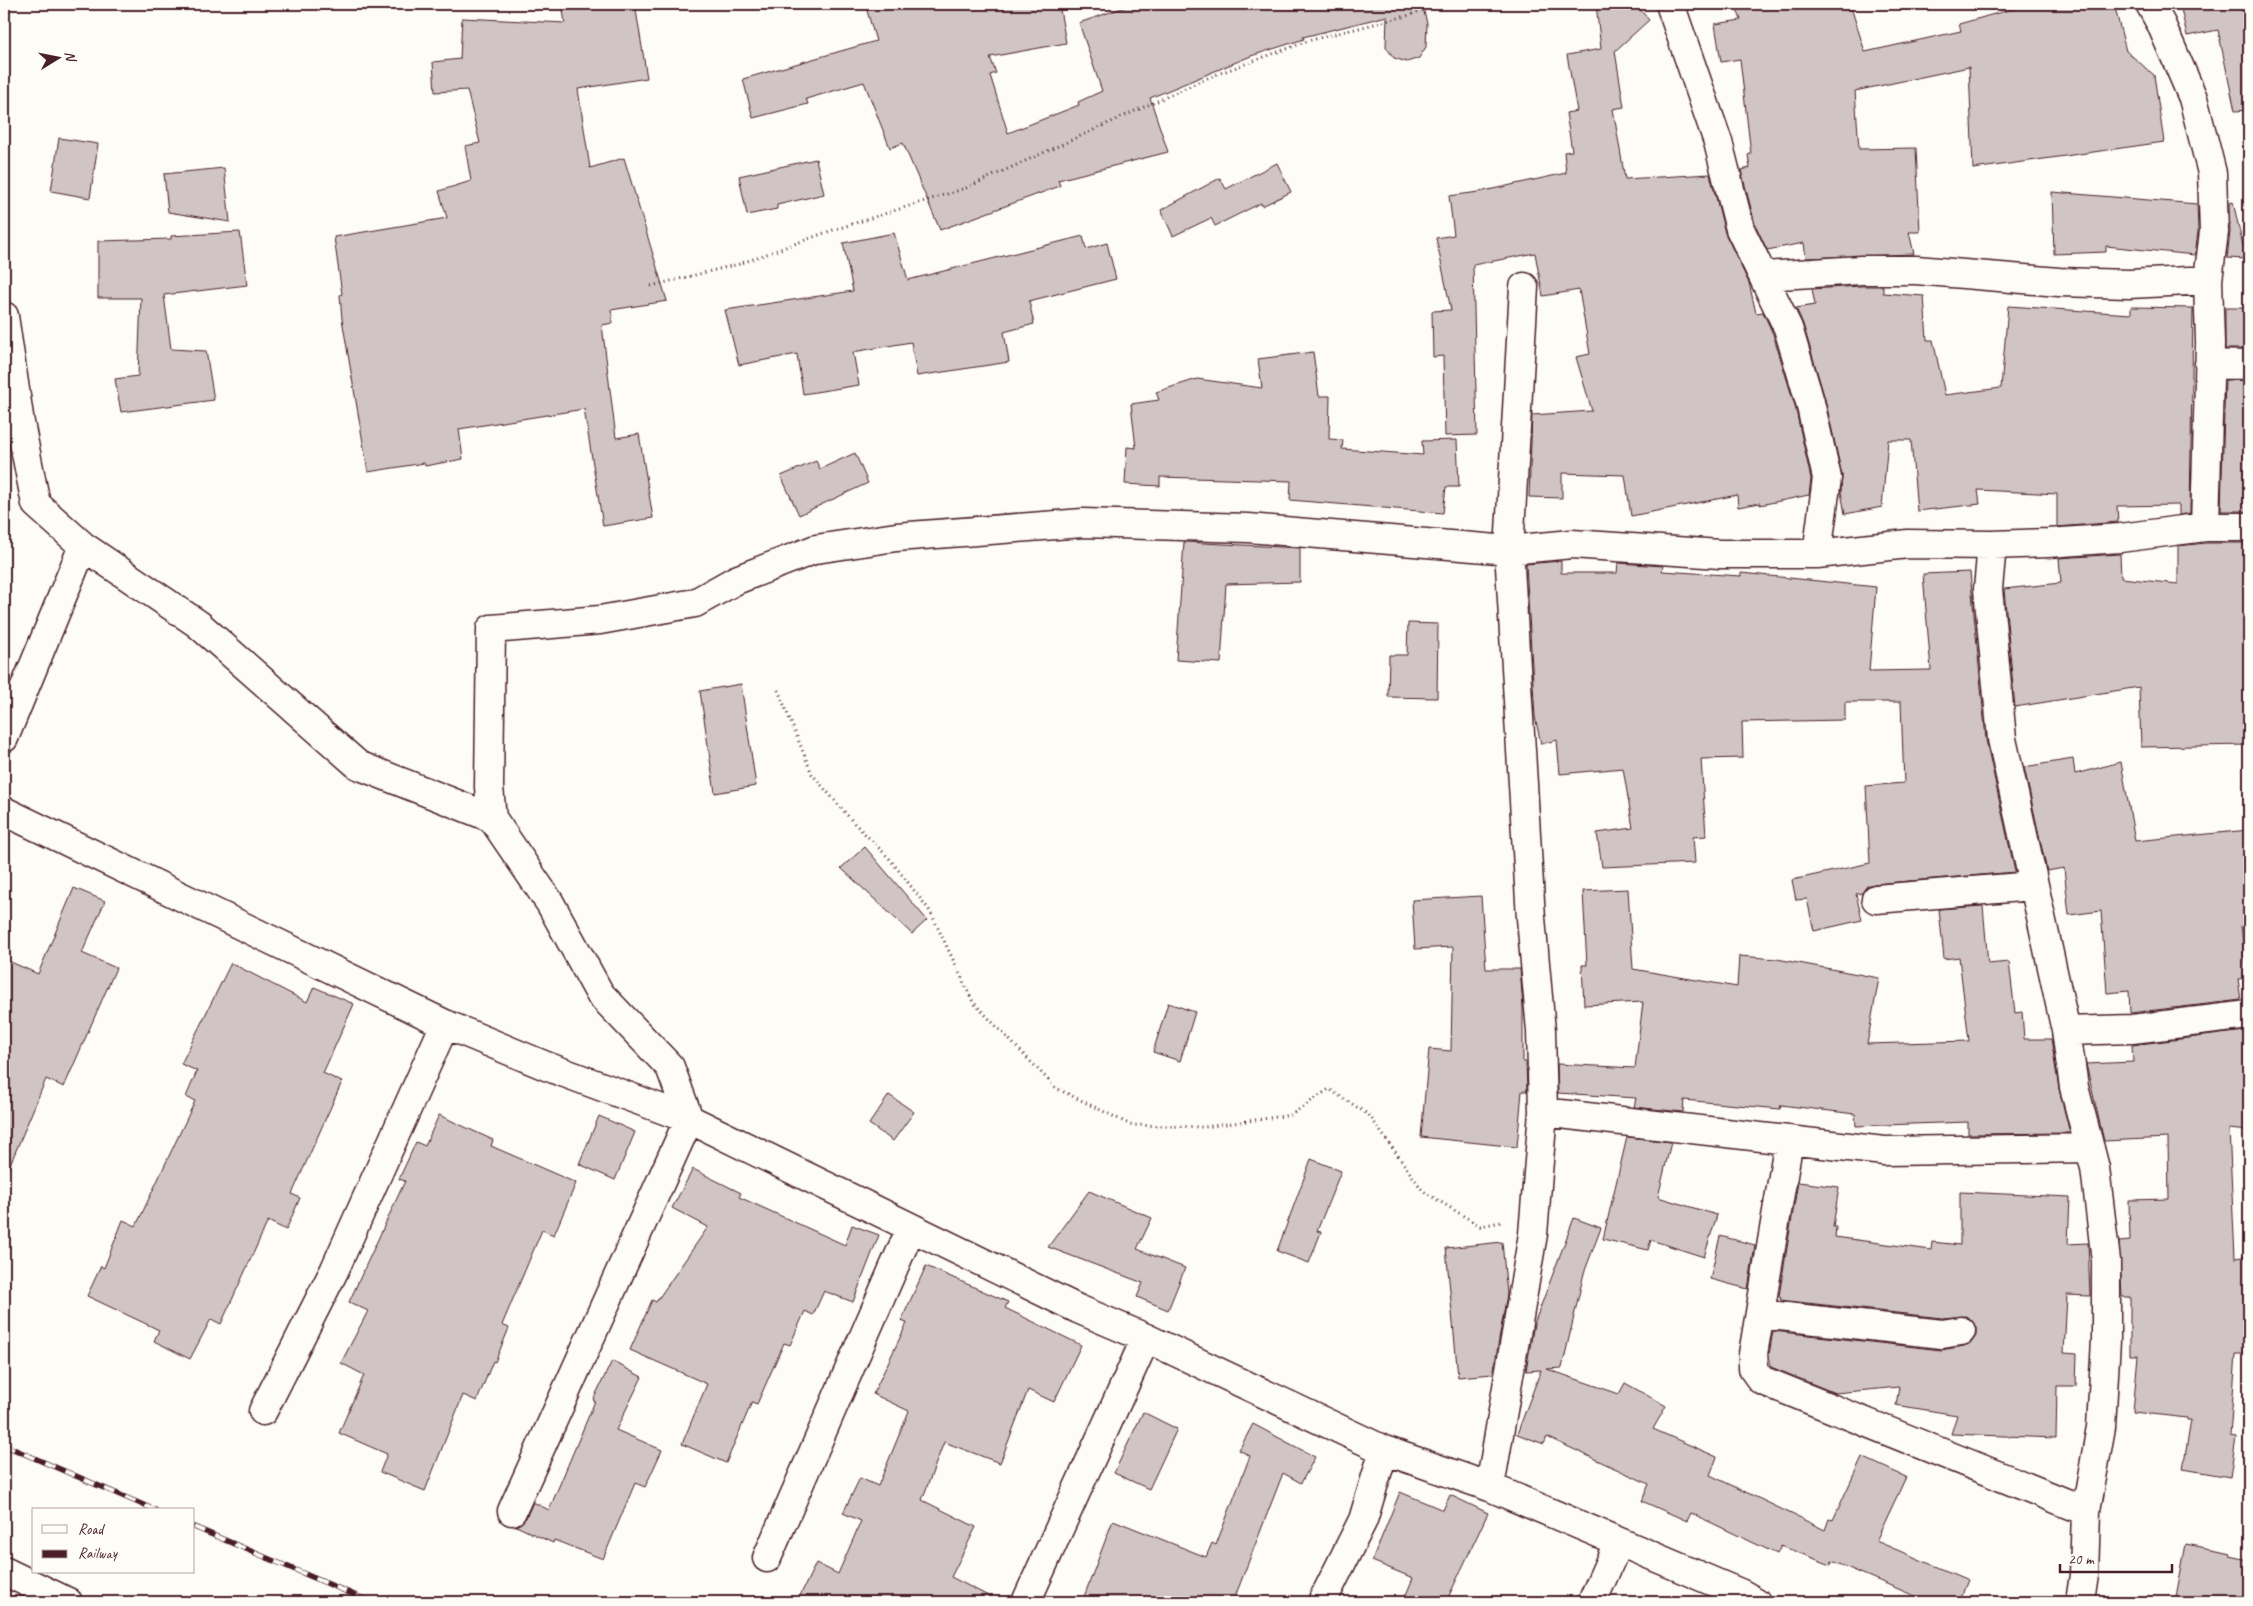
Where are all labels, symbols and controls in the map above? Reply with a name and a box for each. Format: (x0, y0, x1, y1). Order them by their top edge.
north arrow (32, 32, 82, 82)
text: N (61, 50, 80, 64)
legend (32, 1508, 195, 1574)
text: Road (78, 1520, 105, 1539)
scale bar (2060, 1541, 2173, 1573)
text: Railway (78, 1544, 119, 1563)
text: 20 m (2068, 1550, 2095, 1569)

